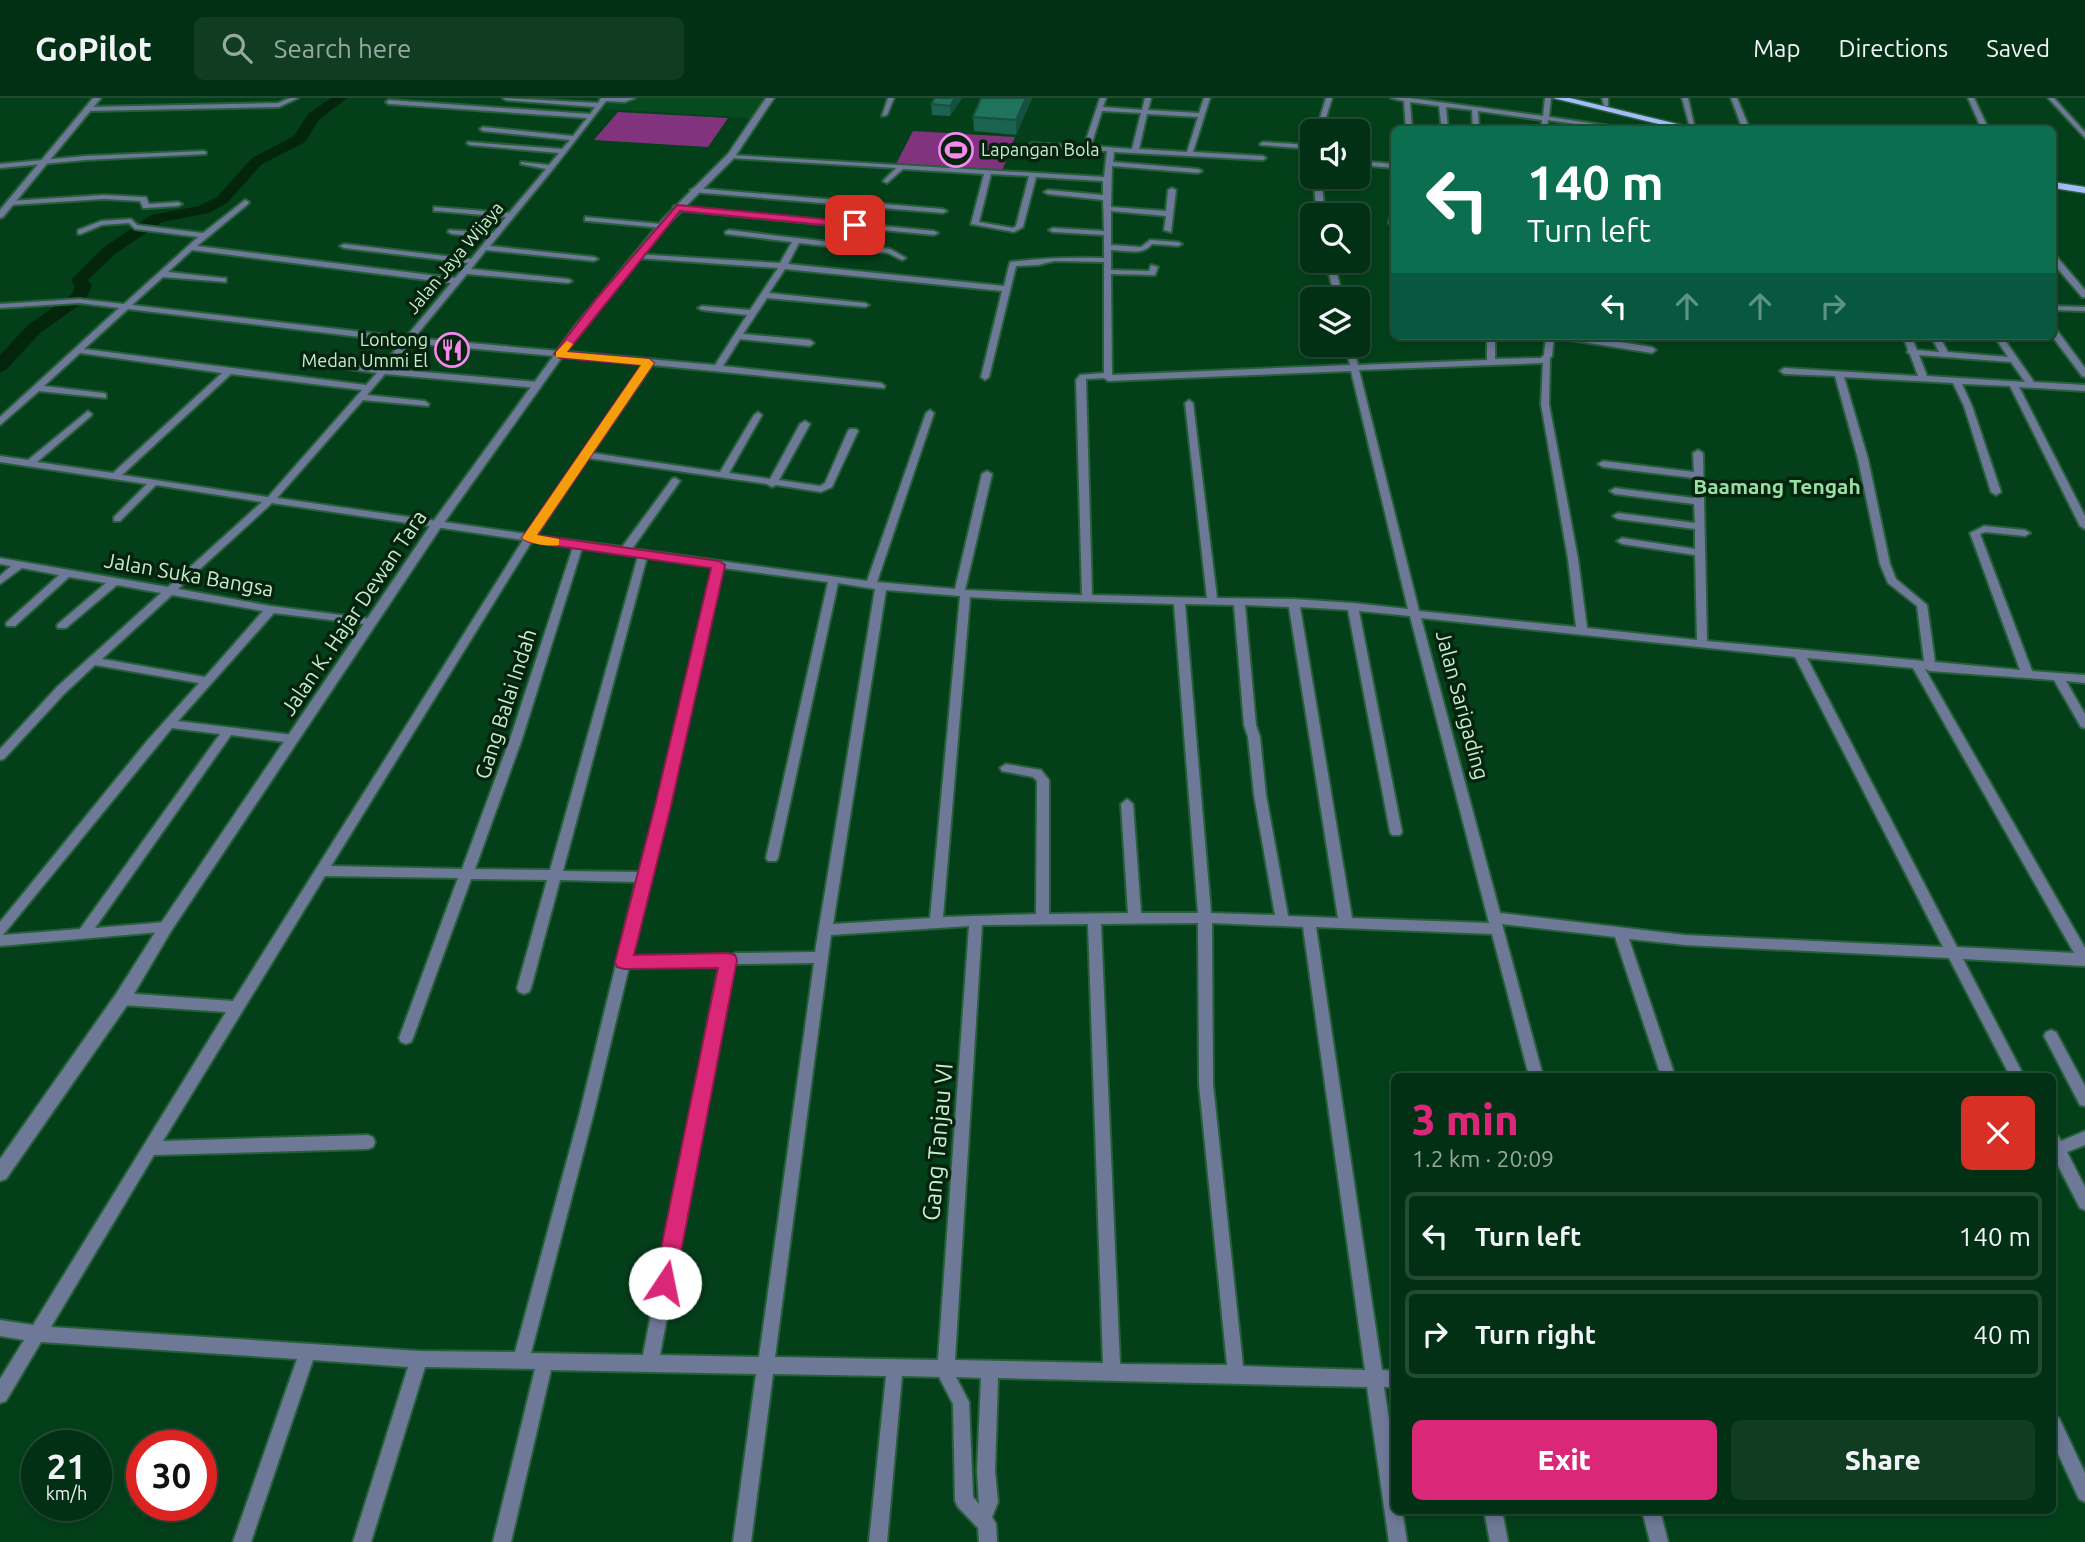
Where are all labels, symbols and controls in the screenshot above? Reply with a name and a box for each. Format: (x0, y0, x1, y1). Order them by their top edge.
search box (194, 17, 684, 80)
icon: search (218, 29, 256, 67)
text: GoPilot (35, 30, 152, 67)
text: Search here (274, 34, 411, 63)
text: Map (1753, 35, 1800, 62)
text: Directions (1838, 35, 1948, 62)
text: Saved (1986, 35, 2050, 62)
map controls (1300, 119, 1370, 357)
button: sound (1300, 119, 1370, 189)
sports icon: Lapangan Bola (937, 131, 975, 169)
place label: Lapangan Bola (981, 139, 1099, 159)
icon: left (1412, 154, 1503, 245)
text: 140 m (1527, 154, 1664, 209)
pin (825, 195, 885, 255)
street label: Jalan Jaya Wijaya (402, 197, 507, 317)
button: search (1300, 203, 1370, 273)
icon: arrive (836, 206, 874, 244)
text: Turn left (1527, 212, 1651, 248)
button: layers (1300, 287, 1370, 357)
icon: left (1595, 287, 1633, 325)
icon: ahead (1668, 287, 1706, 325)
icon: ahead (1741, 287, 1779, 325)
icon: right (1814, 287, 1852, 325)
place label: Lontong Medan Ummi El (302, 329, 428, 370)
restaurant icon: Lontong Medan Ummi El (433, 331, 471, 369)
district label: Baamang Tengah (1693, 474, 1861, 498)
street label: Jalan K. Hajar Dewan Tara (276, 505, 431, 720)
street label: Jalan Suka Bangsa (103, 547, 276, 601)
street label: Gang Balai Indah (469, 626, 541, 782)
street label: Jalan Sarigading (1432, 628, 1494, 782)
street label: Gang Tanjau VI (917, 1062, 958, 1222)
text: 3 min (1412, 1096, 1519, 1143)
button: close (1961, 1096, 2035, 1170)
text: 1.2 km · 20:09 (1412, 1146, 1554, 1171)
icon: left (1416, 1217, 1454, 1255)
text: Turn left (1475, 1222, 1581, 1251)
text: 140 m (1959, 1222, 2031, 1251)
position arrow (628, 1246, 702, 1320)
icon: right (1416, 1315, 1454, 1353)
text: Turn right (1475, 1320, 1596, 1349)
text: 40 m (1973, 1320, 2031, 1349)
button: Exit (1412, 1420, 1717, 1500)
button: Share (1731, 1420, 2035, 1500)
speed limit sign: 30 (126, 1430, 217, 1521)
text: 21 (47, 1446, 86, 1486)
text: km/h (46, 1483, 87, 1503)

